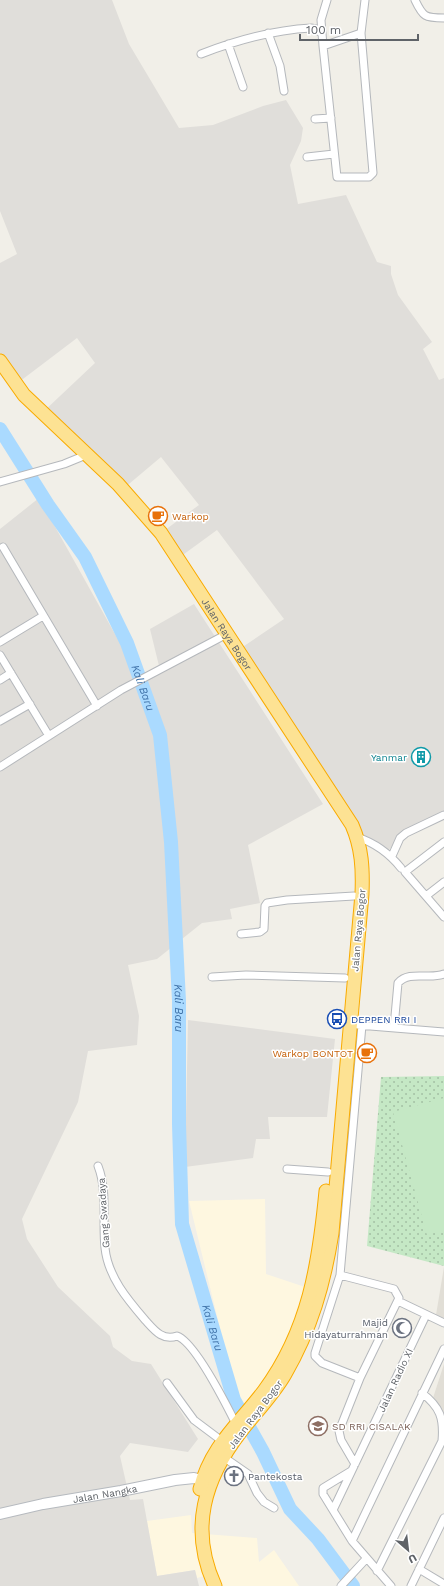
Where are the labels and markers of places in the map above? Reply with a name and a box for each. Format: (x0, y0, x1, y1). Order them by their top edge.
cafe icon: Warkop (147, 505, 169, 527)
place label: Warkop (172, 511, 209, 522)
building icon: Yanmar (410, 746, 432, 768)
place label: Yanmar (371, 752, 407, 763)
bus stop icon: DEPPEN RRI I (326, 1008, 348, 1030)
place label: DEPPEN RRI I (351, 1014, 417, 1025)
cafe icon: Warkop BONTOT (356, 1042, 378, 1064)
place label: Warkop BONTOT (272, 1048, 353, 1059)
place label: Majid Hidayaturrahman (304, 1317, 388, 1340)
mosque icon: Majid Hidayaturrahman (391, 1317, 413, 1339)
school or university icon: SD RRI CISALAK (307, 1415, 329, 1437)
place label: SD RRI CISALAK (332, 1421, 411, 1432)
church icon: Pantekosta (223, 1465, 245, 1487)
place label: Pantekosta (248, 1471, 303, 1482)

